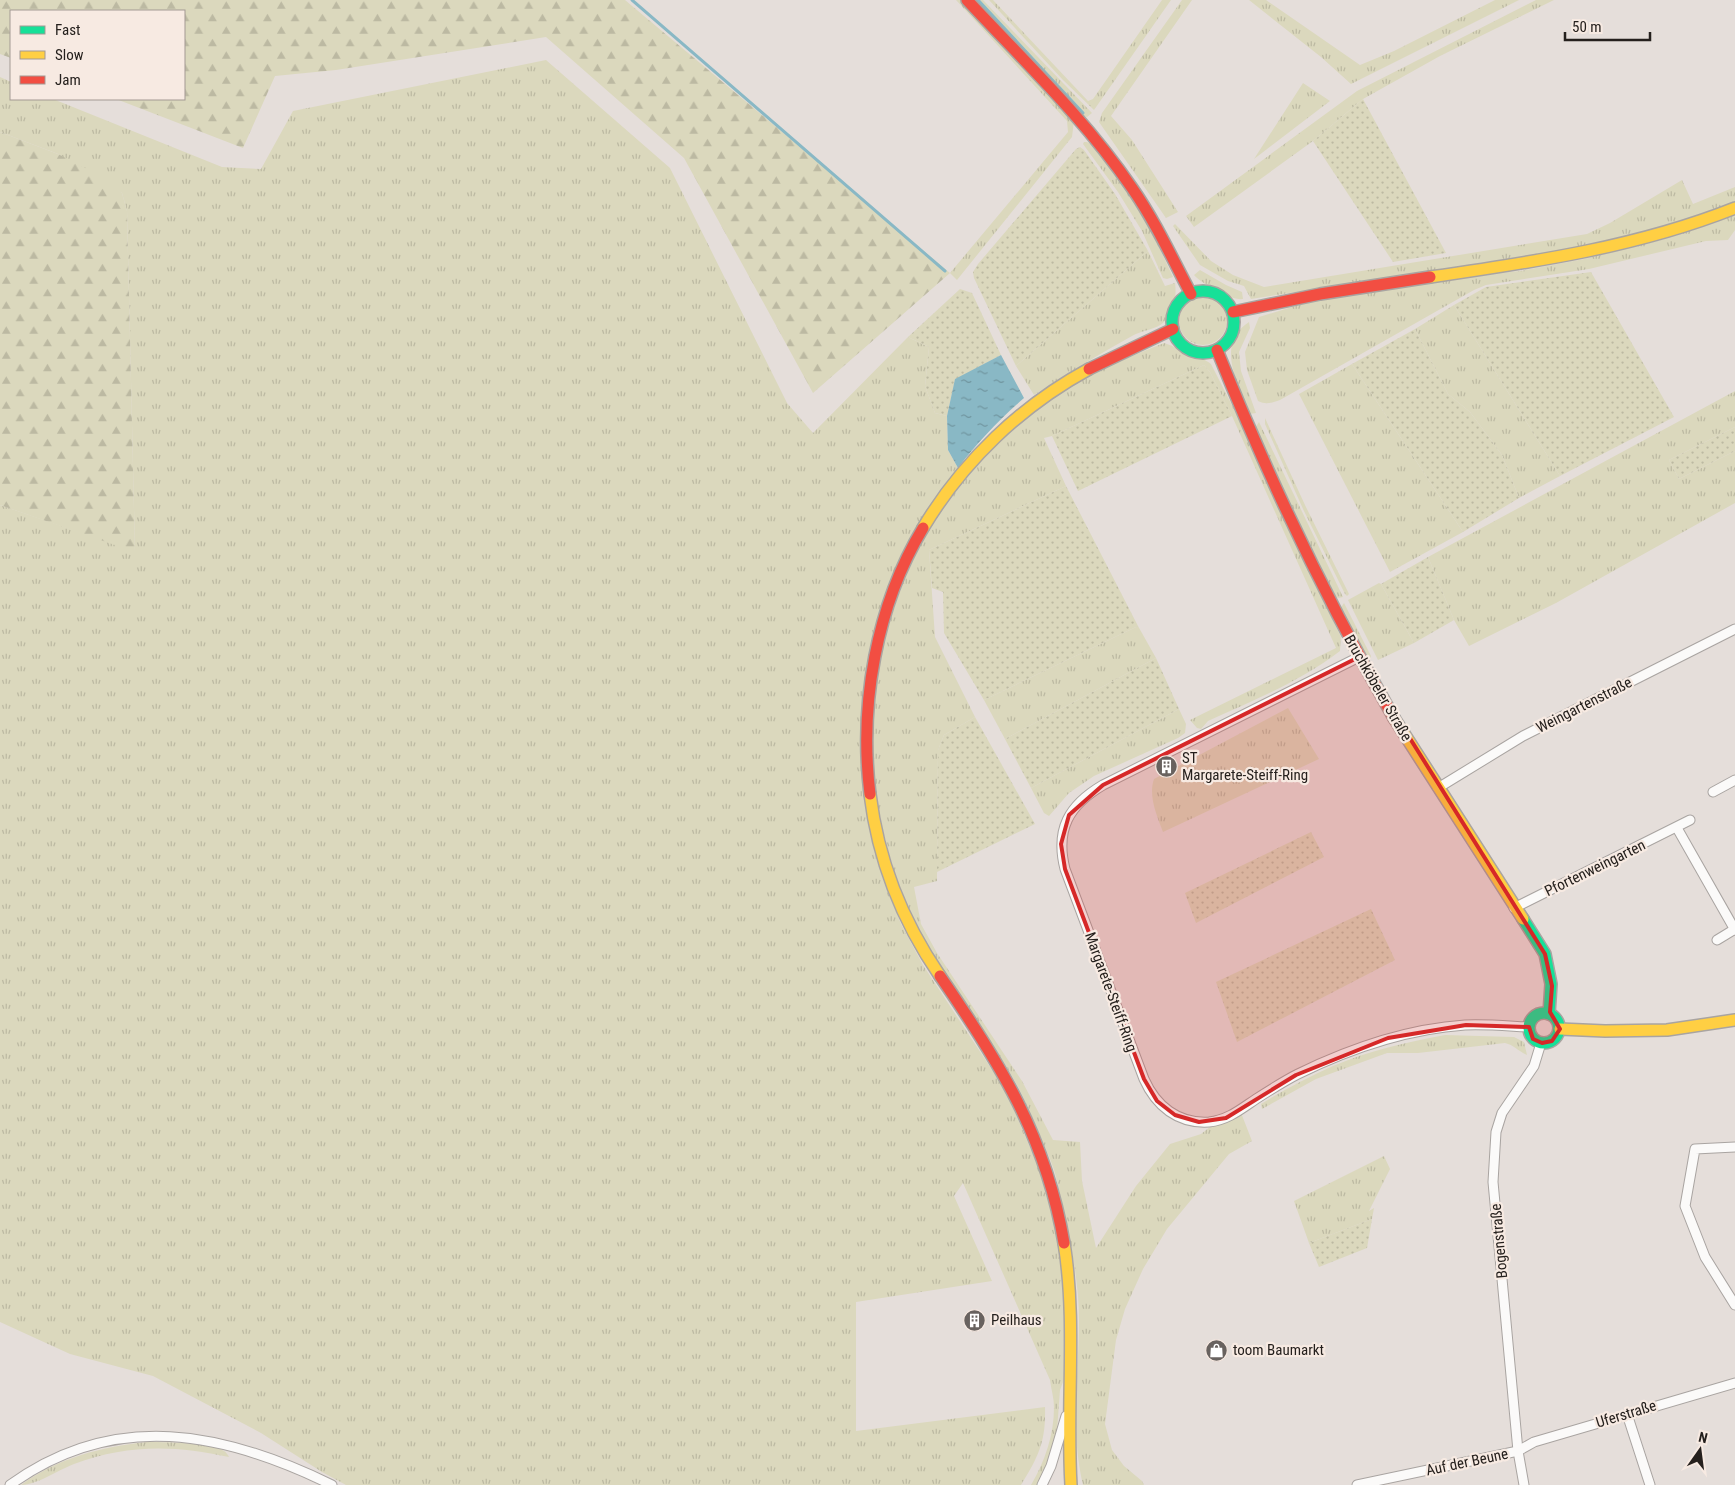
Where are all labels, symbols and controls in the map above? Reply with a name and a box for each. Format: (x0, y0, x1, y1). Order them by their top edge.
legend (10, 10, 185, 100)
scale bar (1565, 10, 1650, 42)
text: 50 m (1572, 18, 1602, 36)
text: Fast (55, 21, 80, 39)
text: Slow (55, 46, 84, 64)
text: Jam (55, 71, 81, 89)
street label: Bruchköbeler Straße (1340, 632, 1416, 744)
street label: Weingartenstraße (1533, 673, 1635, 737)
place label: ST Margarete-Steiff-Ring (1182, 749, 1308, 784)
building icon: ST Margarete-Steiff-Ring (1154, 755, 1178, 779)
street label: Pfortenweingarten (1542, 836, 1648, 900)
street label: Margarete-Steiff-Ring (1081, 930, 1141, 1054)
street label: Bogenstraße (1487, 1203, 1511, 1279)
building icon: Peilhaus (963, 1308, 987, 1332)
place label: Peilhaus (991, 1311, 1042, 1329)
shop icon: toom Baumarkt (1205, 1338, 1229, 1362)
place label: toom Baumarkt (1233, 1341, 1324, 1359)
street label: Uferstraße (1594, 1396, 1658, 1432)
north arrow (1675, 1425, 1725, 1475)
text: N (1697, 1429, 1709, 1446)
street label: Auf der Beune (1424, 1445, 1510, 1479)

